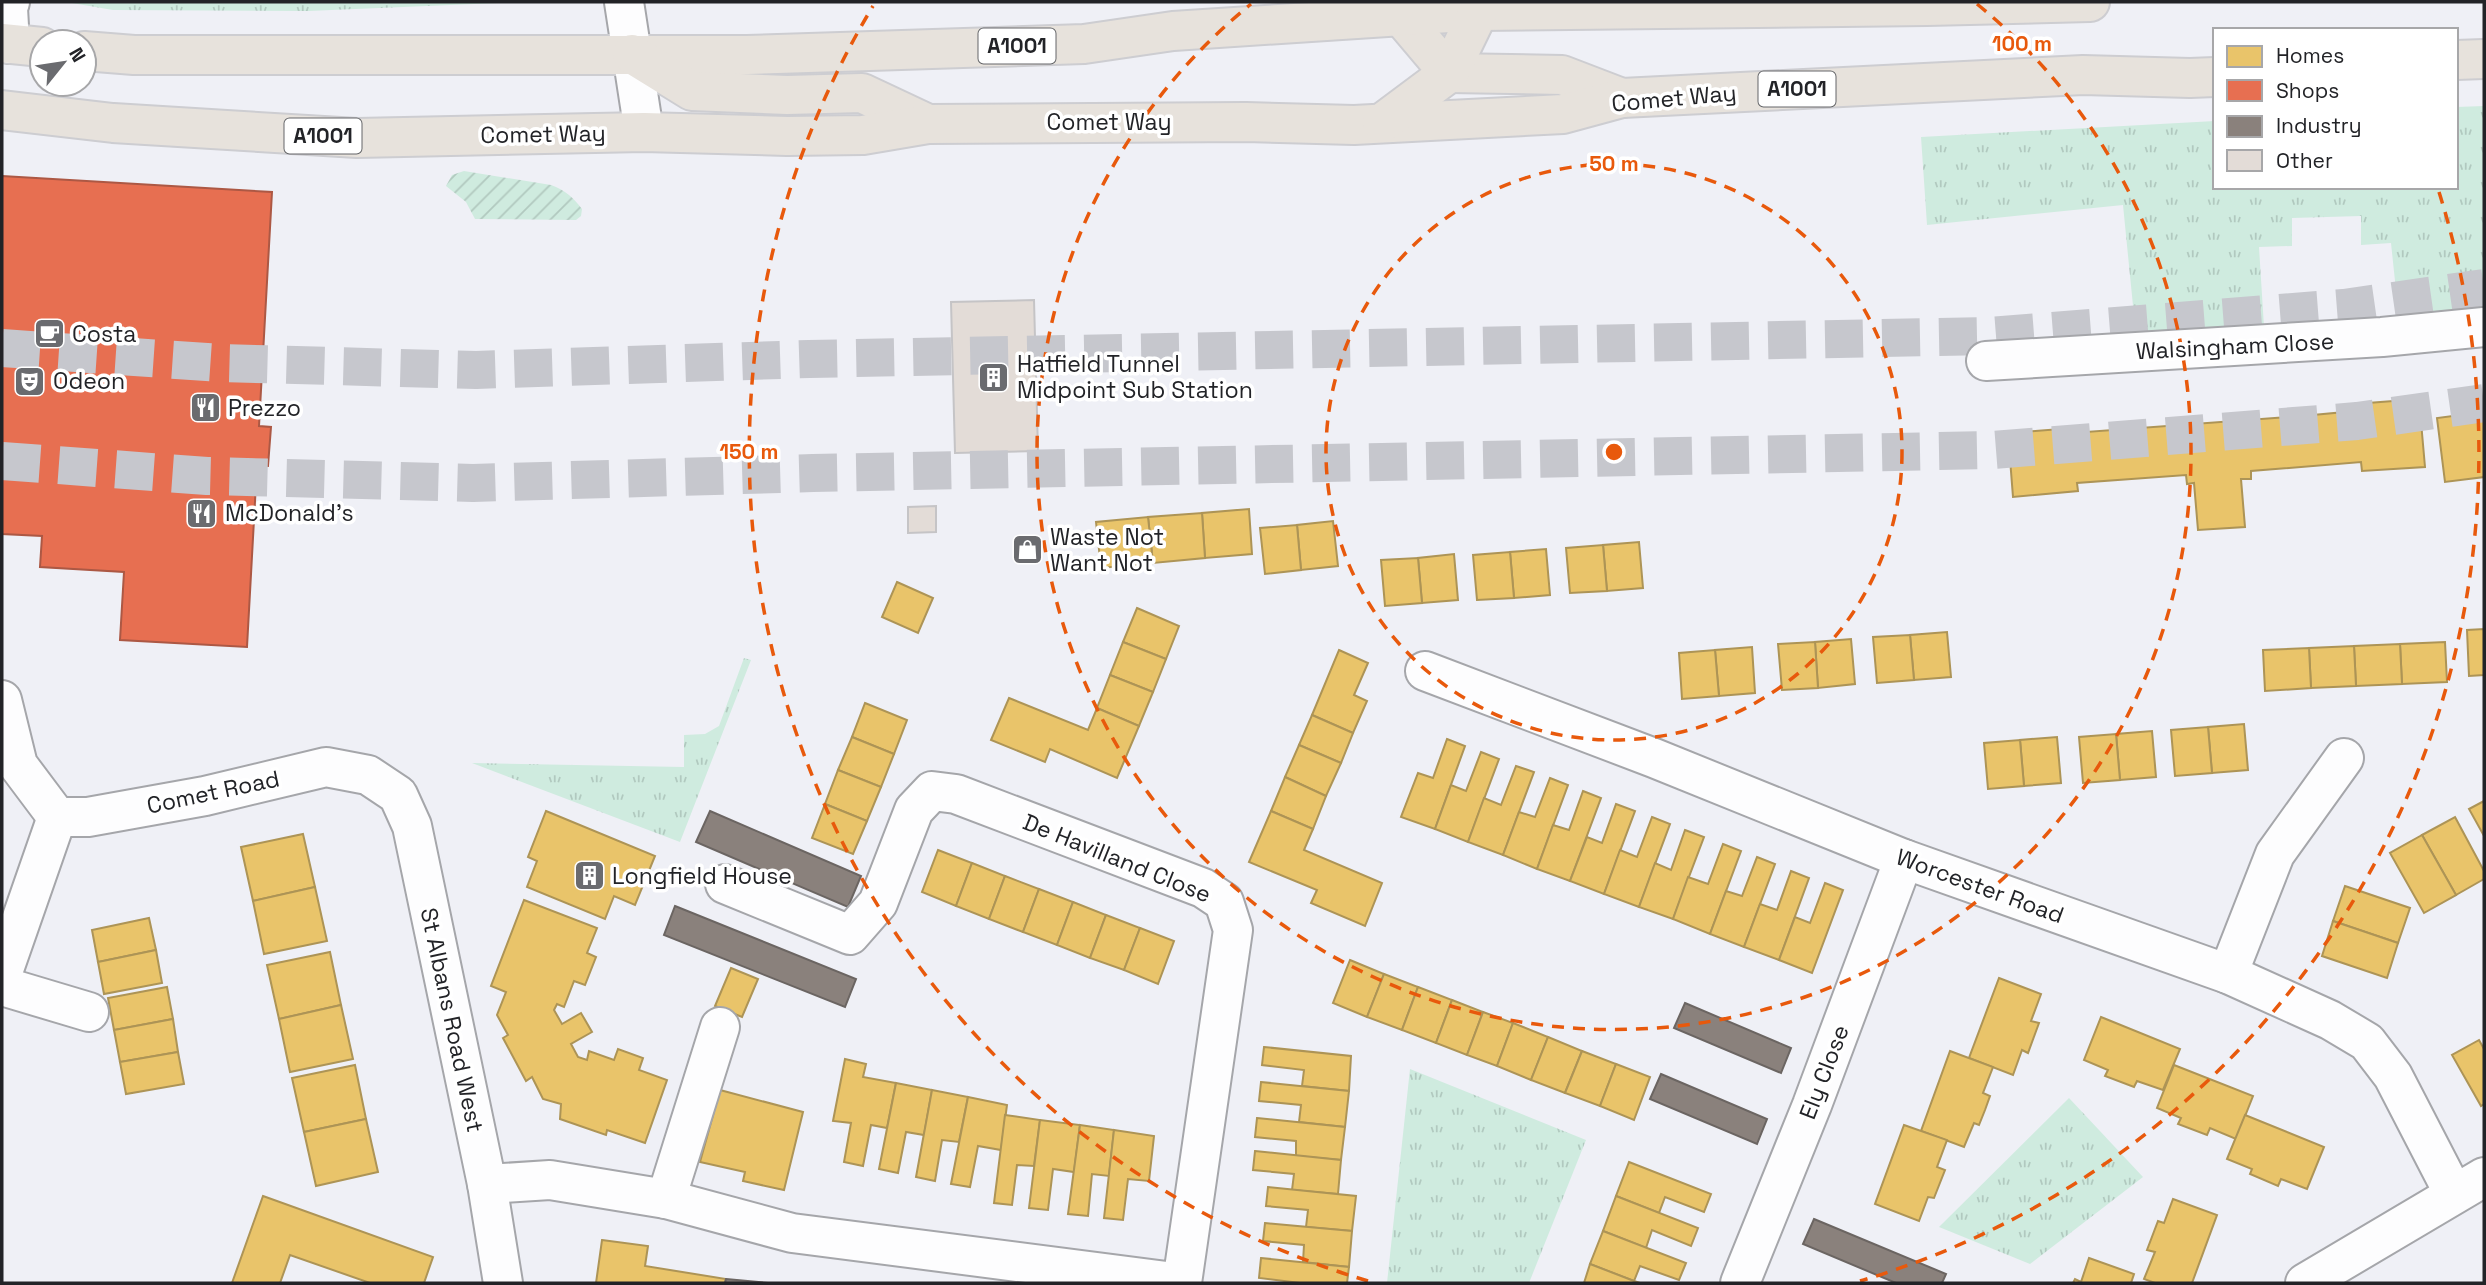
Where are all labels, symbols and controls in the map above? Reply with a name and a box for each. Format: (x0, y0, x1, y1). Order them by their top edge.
north arrow (28, 28, 98, 98)
road number: A1001 (978, 28, 1056, 64)
legend (2213, 28, 2458, 189)
text: 100 m (1992, 30, 2052, 57)
text: Homes (2276, 42, 2344, 69)
text: N (63, 43, 91, 67)
road number: A1001 (1758, 72, 1836, 106)
text: Shops (2276, 77, 2339, 104)
street label: Comet Way (1610, 78, 1738, 118)
street label: Comet Way (1046, 107, 1172, 137)
text: Industry (2276, 112, 2362, 139)
road number: A1001 (284, 118, 362, 154)
street label: Comet Way (480, 118, 606, 150)
text: Other (2276, 147, 2333, 174)
text: 50 m (1589, 150, 1639, 177)
cafe icon: Costa (32, 317, 66, 351)
place label: Costa (72, 319, 137, 349)
street label: Walsingham Close (2135, 326, 2335, 366)
place label: Hatfield Tunnel Midpoint Sub Station (1017, 349, 1253, 405)
building icon: Hatfield Tunnel Midpoint Sub Station (977, 360, 1011, 394)
theatre icon: Odeon (13, 364, 47, 398)
place label: Odeon (53, 366, 125, 396)
restaurant icon: Prezzo (188, 391, 222, 425)
place label: Prezzo (228, 393, 301, 423)
text: 150 m (720, 438, 778, 465)
centre of rings (1602, 440, 1626, 464)
restaurant icon: McDonald's (185, 496, 219, 530)
place label: McDonald's (225, 498, 354, 528)
place label: Waste Not Want Not (1050, 522, 1164, 578)
shop icon: Waste Not Want Not (1010, 533, 1044, 567)
street label: Comet Road (144, 763, 282, 821)
street label: De Havilland Close (1019, 807, 1215, 909)
street label: Worcester Road (1892, 842, 2068, 930)
building icon: Longfield House (572, 859, 606, 893)
place label: Longfield House (612, 861, 792, 891)
street label: St Albans Road West (414, 905, 490, 1135)
street label: Ely Close (1792, 1020, 1856, 1124)

